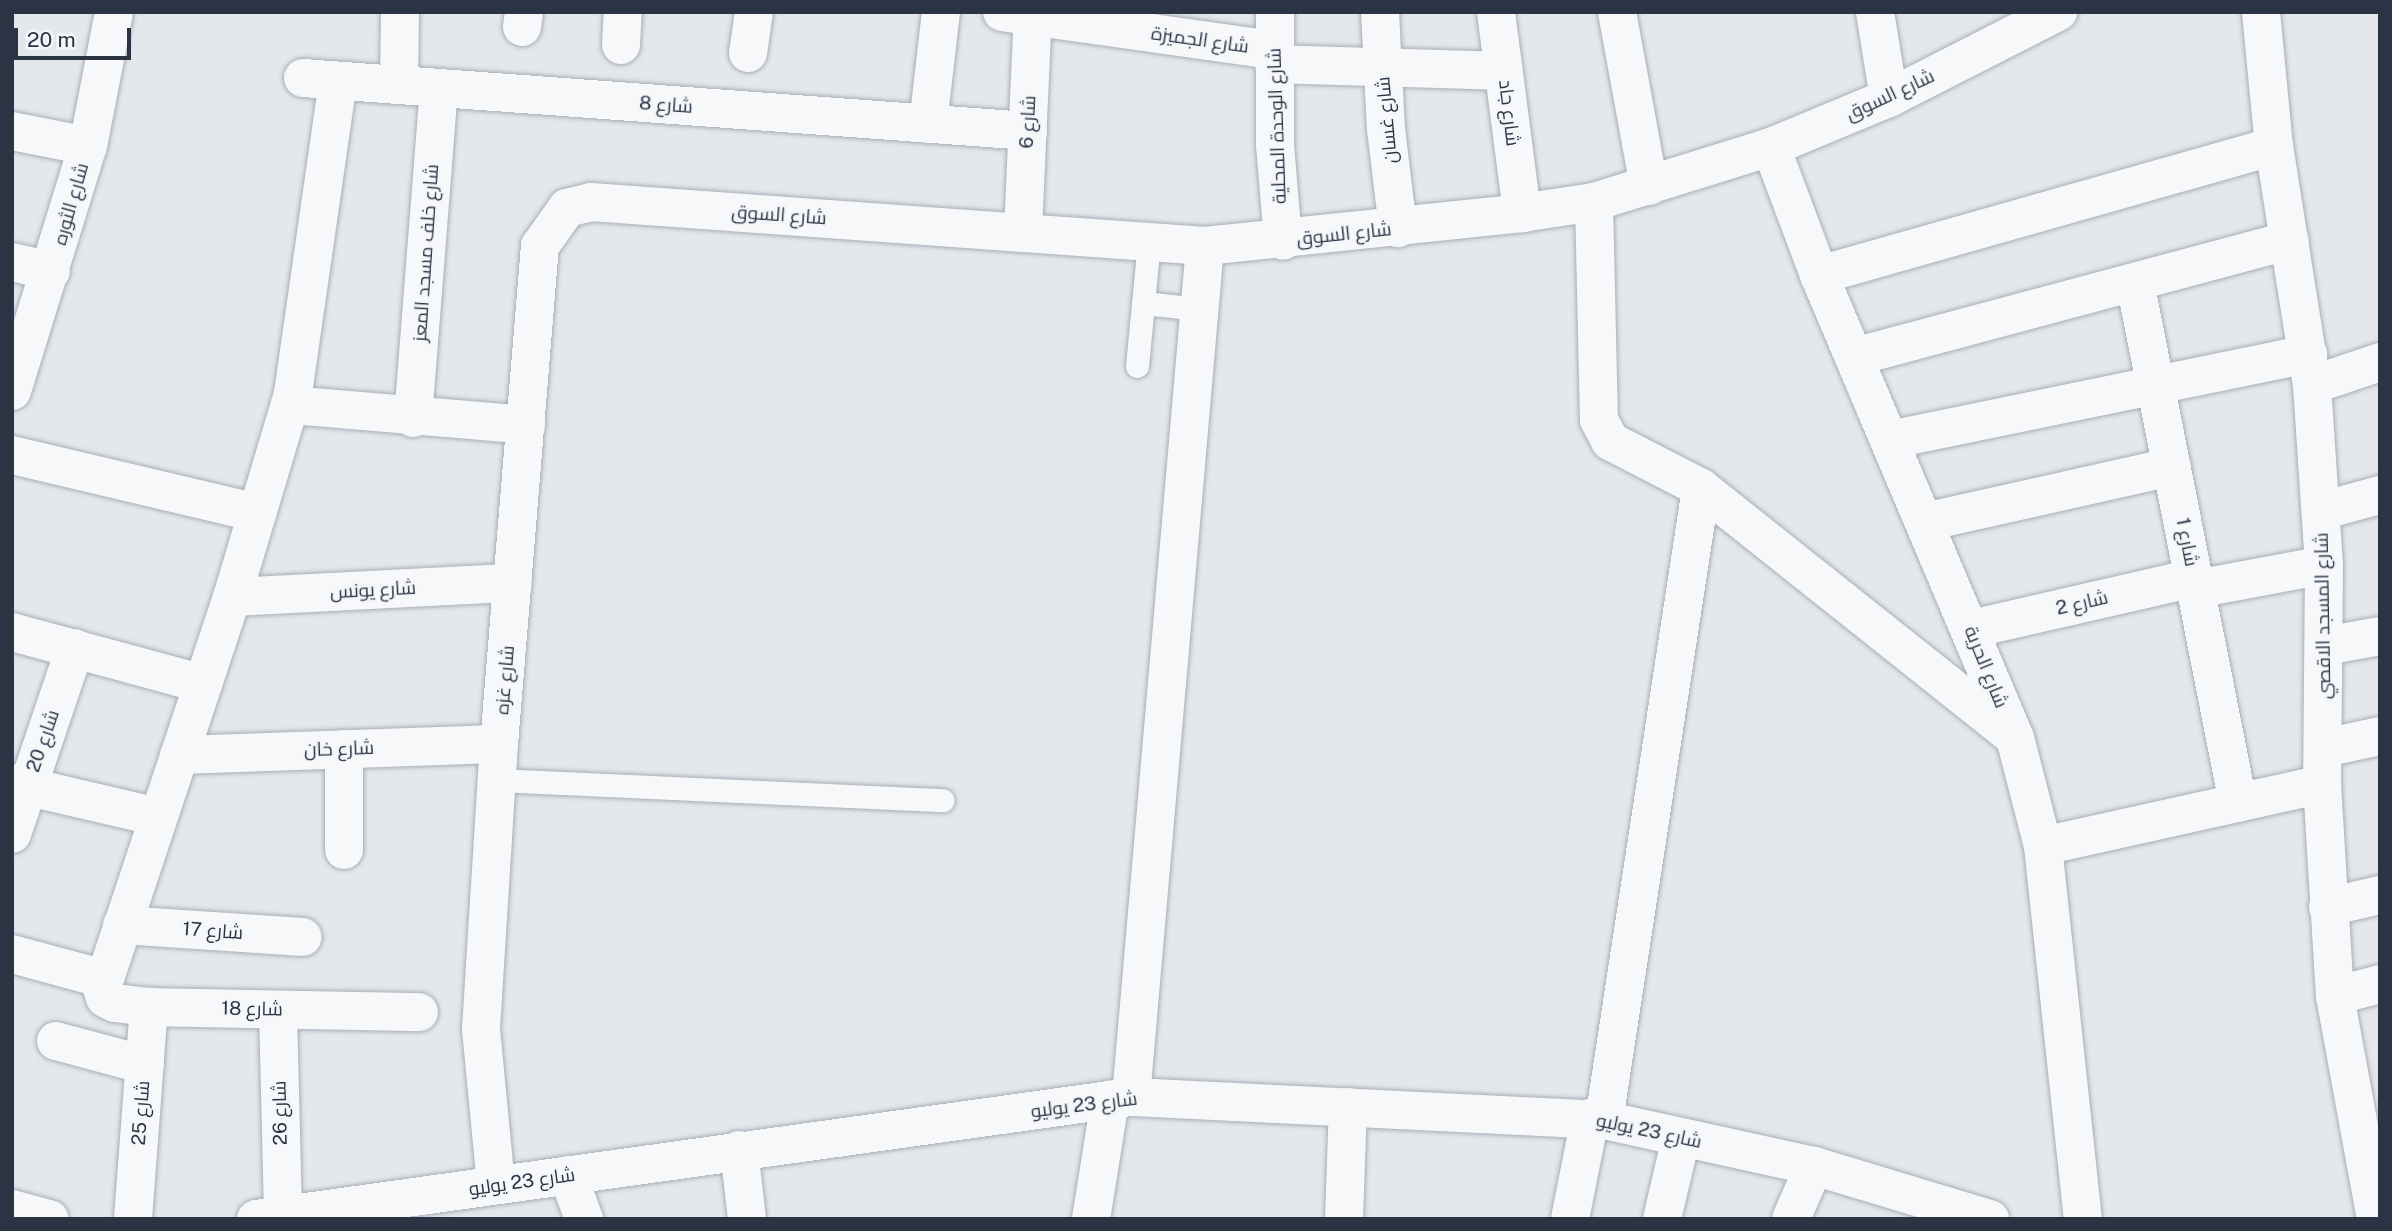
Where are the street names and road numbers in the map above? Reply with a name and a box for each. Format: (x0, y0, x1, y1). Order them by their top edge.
street label: شارع الجميزة (1150, 22, 1250, 58)
street label: شارع الوحدة المحلية (1263, 48, 1291, 204)
street label: شارع السوق (1842, 64, 1938, 126)
street label: شارع غسان (1372, 76, 1402, 164)
street label: شارع جاد (1494, 78, 1524, 148)
street label: شارع 8 (638, 92, 694, 118)
street label: شارع 6 (1015, 95, 1041, 149)
street label: شارع الثوره (48, 160, 94, 248)
street label: شارع خلف مسجد المعز (408, 163, 444, 343)
street label: شارع السوق (731, 200, 827, 230)
street label: شارع السوق (1295, 218, 1393, 250)
street label: شارع 1 (2171, 516, 2203, 568)
street label: شارع المسجد الاقصي (2310, 532, 2336, 700)
street label: شارع يونس (329, 576, 417, 604)
street label: شارع 2 (2054, 586, 2110, 620)
street label: شارع الحرية (1959, 623, 2013, 711)
street label: شارع غزه (491, 644, 519, 716)
street label: شارع 20 (22, 707, 64, 775)
street label: شارع خان (304, 736, 374, 762)
street label: شارع 17 (182, 918, 244, 944)
street label: شارع 18 (221, 997, 283, 1021)
street label: شارع 25 (127, 1080, 155, 1146)
street label: شارع 26 (268, 1081, 292, 1145)
street label: شارع 23 يوليو (1029, 1087, 1139, 1123)
street label: شارع 23 يوليو (1594, 1109, 1704, 1153)
street label: شارع 23 يوليو (467, 1163, 577, 1201)

